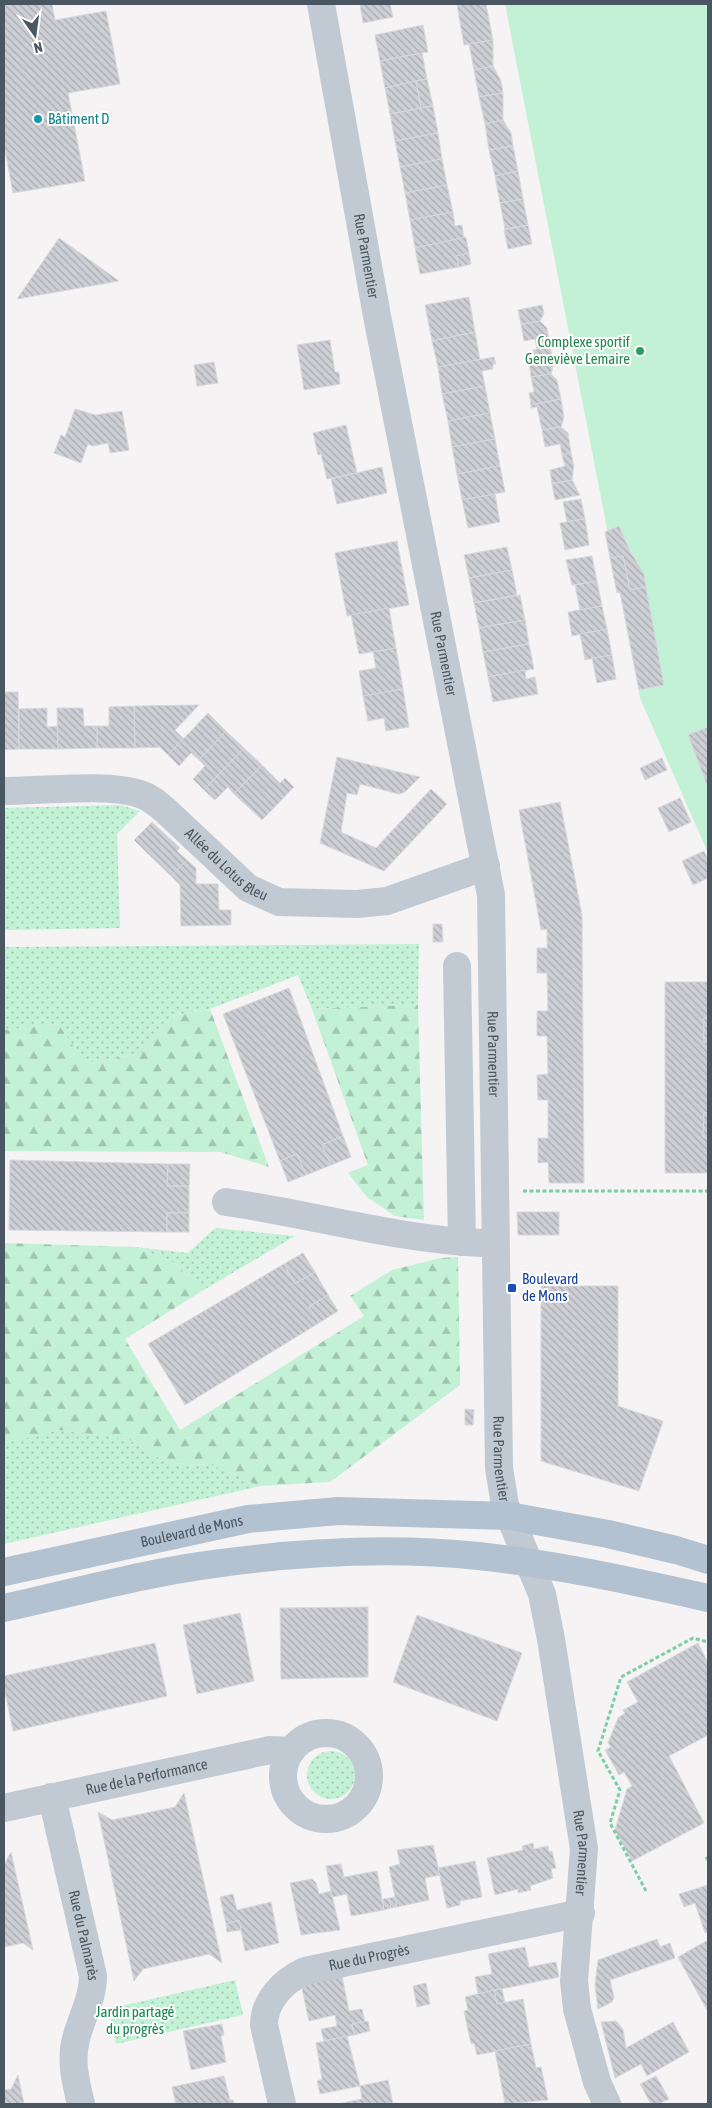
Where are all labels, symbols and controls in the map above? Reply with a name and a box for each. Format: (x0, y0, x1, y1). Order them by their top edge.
north arrow (10, 10, 60, 60)
text: N (32, 39, 44, 56)
place label: Bâtiment D (48, 110, 110, 127)
marker: Bâtiment D (32, 113, 44, 125)
street label: Rue Parmentier (351, 212, 383, 300)
place label: Complexe sportif Geneviève Lemaire (525, 333, 630, 367)
marker: Complexe sportif Geneviève Lemaire (634, 345, 646, 357)
street label: Rue Parmentier (427, 610, 461, 698)
street label: Allée du Lotus Bleu (182, 824, 271, 904)
street label: Rue Parmentier (485, 1011, 503, 1098)
place label: Boulevard de Mons (522, 1270, 578, 1304)
marker: Boulevard de Mons (506, 1282, 518, 1294)
street label: Rue Parmentier (490, 1416, 513, 1503)
street label: Boulevard de Mons (139, 1511, 244, 1550)
street label: Rue de la Performance (84, 1755, 209, 1798)
street label: Rue Parmentier (570, 1809, 593, 1897)
street label: Rue du Palmarès (66, 1888, 102, 1981)
street label: Rue du Progrès (327, 1940, 411, 1974)
park label: Jardin partagé du progrès (96, 2003, 175, 2037)

